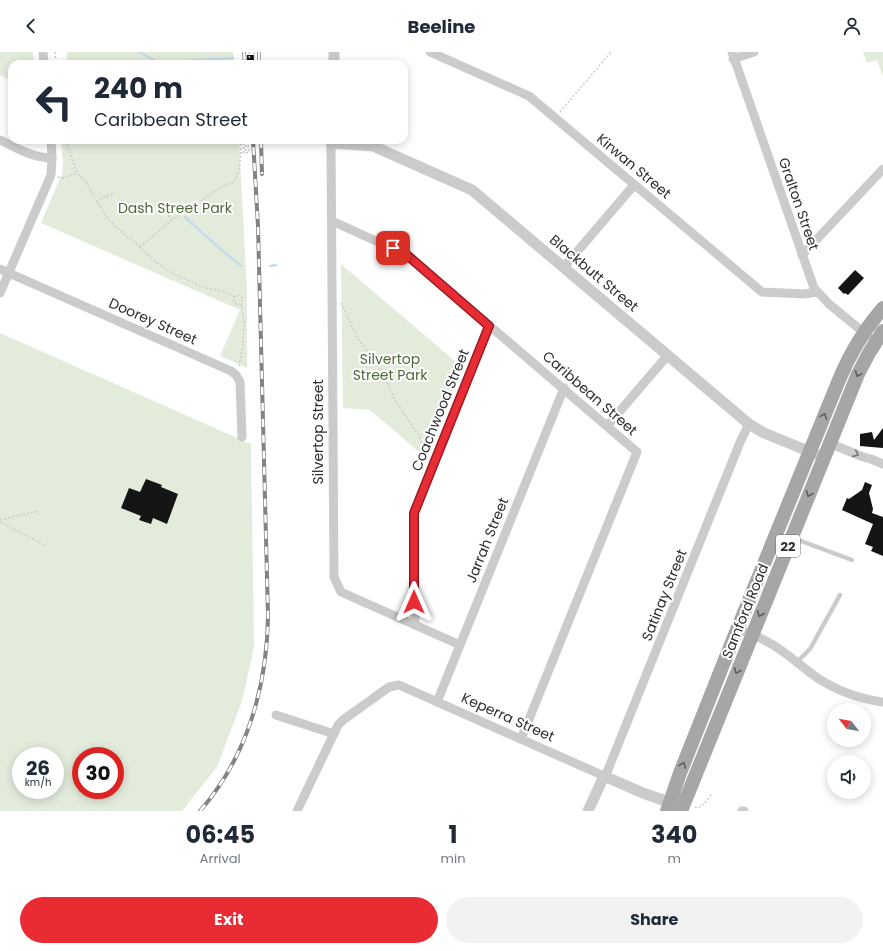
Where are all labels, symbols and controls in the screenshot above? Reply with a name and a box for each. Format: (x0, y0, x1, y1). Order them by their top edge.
text: Beeline (408, 14, 475, 39)
icon: back (20, 15, 42, 37)
icon: person (841, 15, 863, 37)
text: 240 m (94, 69, 183, 108)
icon: left (28, 76, 80, 128)
text: Caribbean Street (94, 107, 248, 132)
street label: Kirwan Street (592, 129, 676, 203)
street label: Gralton Street (774, 155, 824, 253)
park label: Dash Street Park (118, 198, 233, 218)
street label: Blackbutt Street (545, 230, 643, 316)
pin (376, 231, 410, 265)
icon: arrive (382, 237, 404, 259)
street label: Doorey Street (106, 293, 200, 349)
street label: Coachwood Street (406, 346, 474, 474)
street label: Caribbean Street (538, 346, 642, 440)
park label: Silvertop Street Park (353, 349, 428, 385)
one-way arrow (854, 371, 862, 378)
street label: Silvertop Street (308, 379, 328, 485)
one-way arrow (820, 412, 828, 419)
one-way arrow (852, 450, 859, 458)
one-way arrow (805, 490, 813, 497)
street label: Jarrah Street (461, 494, 513, 586)
road number: 22 (776, 535, 800, 557)
street label: Satinay Street (637, 546, 691, 644)
street label: Samford Road (717, 561, 773, 661)
position arrow (393, 581, 435, 623)
one-way arrow (757, 610, 765, 618)
one-way arrow (734, 667, 742, 674)
street label: Keperra Street (458, 688, 558, 746)
north arrow (827, 703, 871, 747)
map controls (827, 703, 871, 799)
speed limit sign: 30 (72, 747, 124, 799)
text: 26 (26, 754, 50, 782)
button: sound (827, 755, 871, 799)
one-way arrow (679, 762, 687, 769)
text: km/h (25, 775, 51, 790)
text: 06:45 (186, 818, 255, 851)
text: 1 (449, 818, 458, 851)
text: 340 (651, 818, 697, 851)
text: Arrival (200, 849, 241, 868)
text: min (441, 849, 466, 868)
text: m (668, 849, 681, 868)
button: Exit (20, 897, 438, 943)
button: Share (446, 897, 863, 943)

